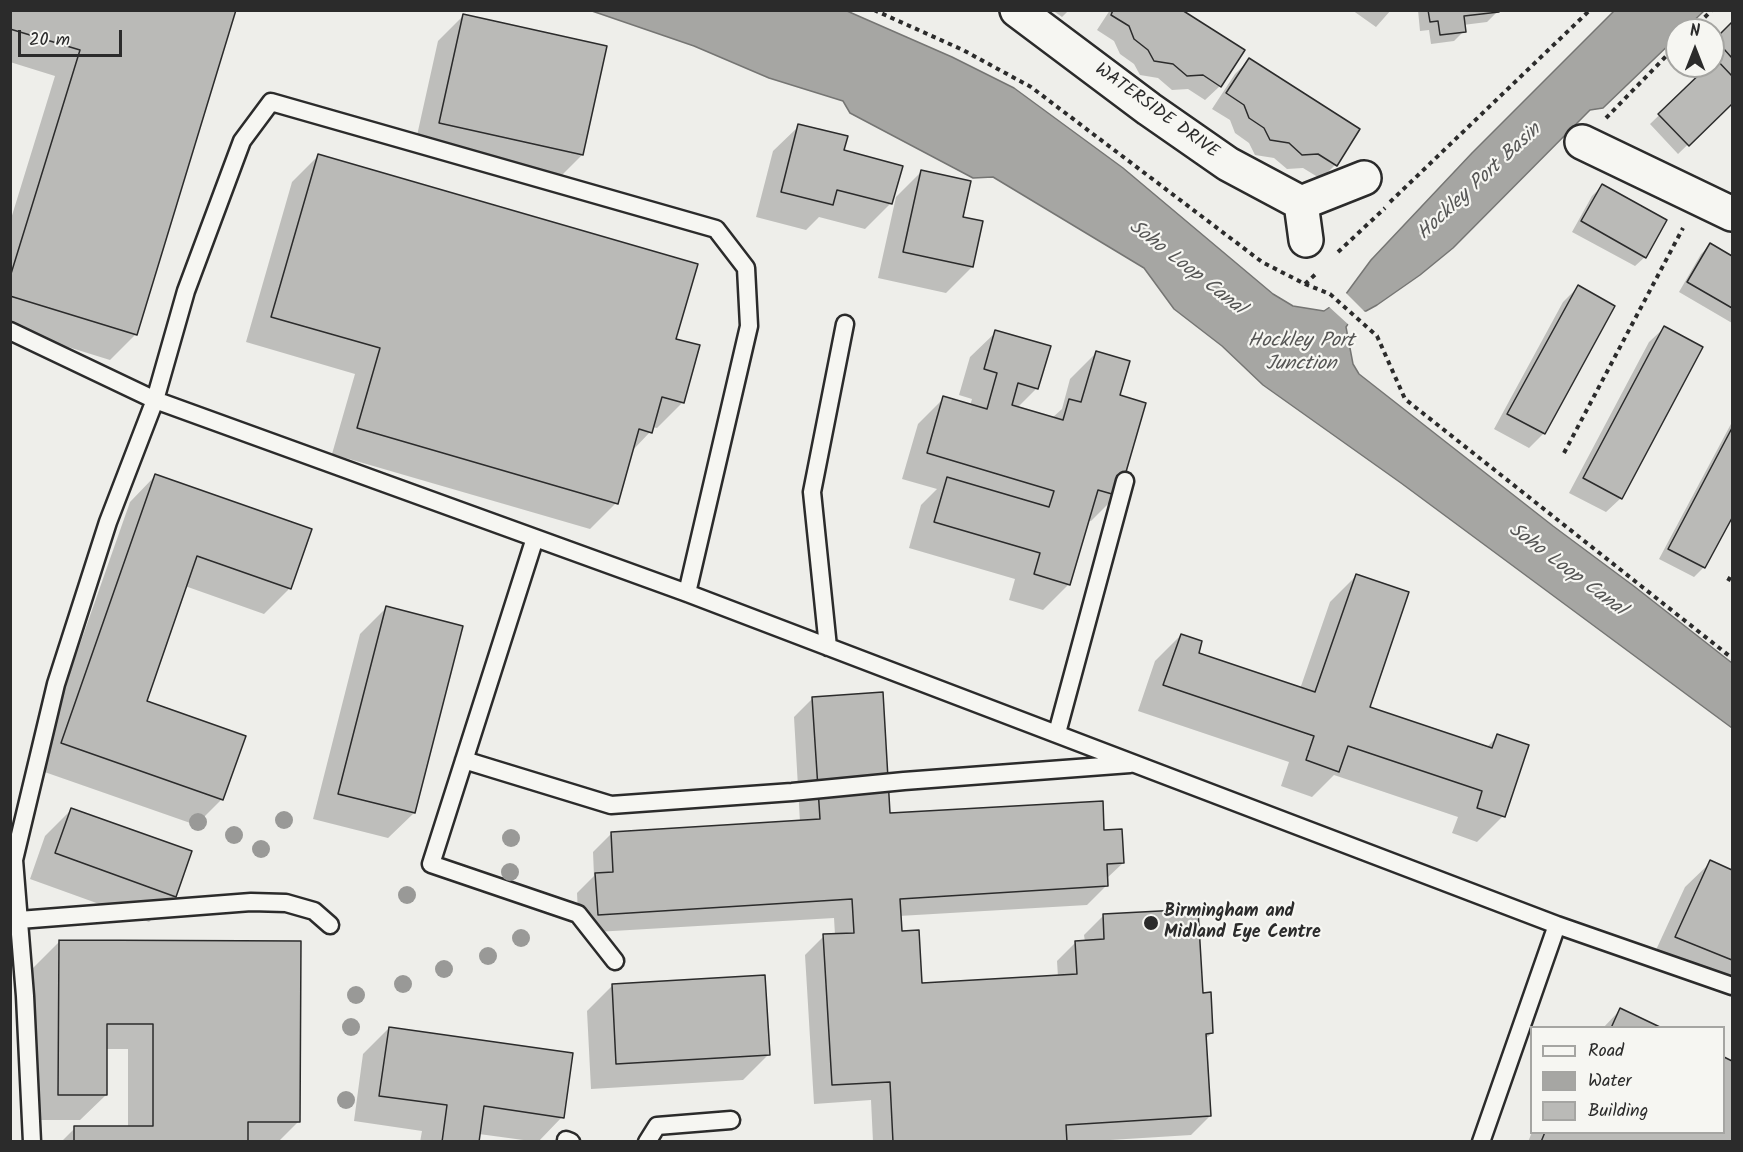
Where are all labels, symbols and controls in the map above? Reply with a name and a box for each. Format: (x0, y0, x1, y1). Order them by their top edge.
scale bar (21, 18, 124, 56)
north arrow (1665, 18, 1725, 78)
text: N (1690, 19, 1700, 44)
text: 20 m (29, 26, 70, 55)
street label: WATERSIDE DRIVE (1090, 60, 1222, 164)
water label: Hockley Port Basin (1413, 120, 1547, 246)
water label: Soho Loop Canal (1123, 216, 1249, 322)
water label: Hockley Port Junction (1248, 331, 1354, 378)
water label: Soho Loop Canal (1503, 519, 1629, 623)
place label: Birmingham and Midland Eye Centre (1164, 902, 1321, 944)
marker: Birmingham and Midland Eye Centre (1142, 914, 1160, 932)
legend (1530, 1026, 1725, 1134)
text: Road (1588, 1037, 1624, 1066)
text: Water (1588, 1067, 1632, 1096)
text: Building (1588, 1097, 1648, 1126)

